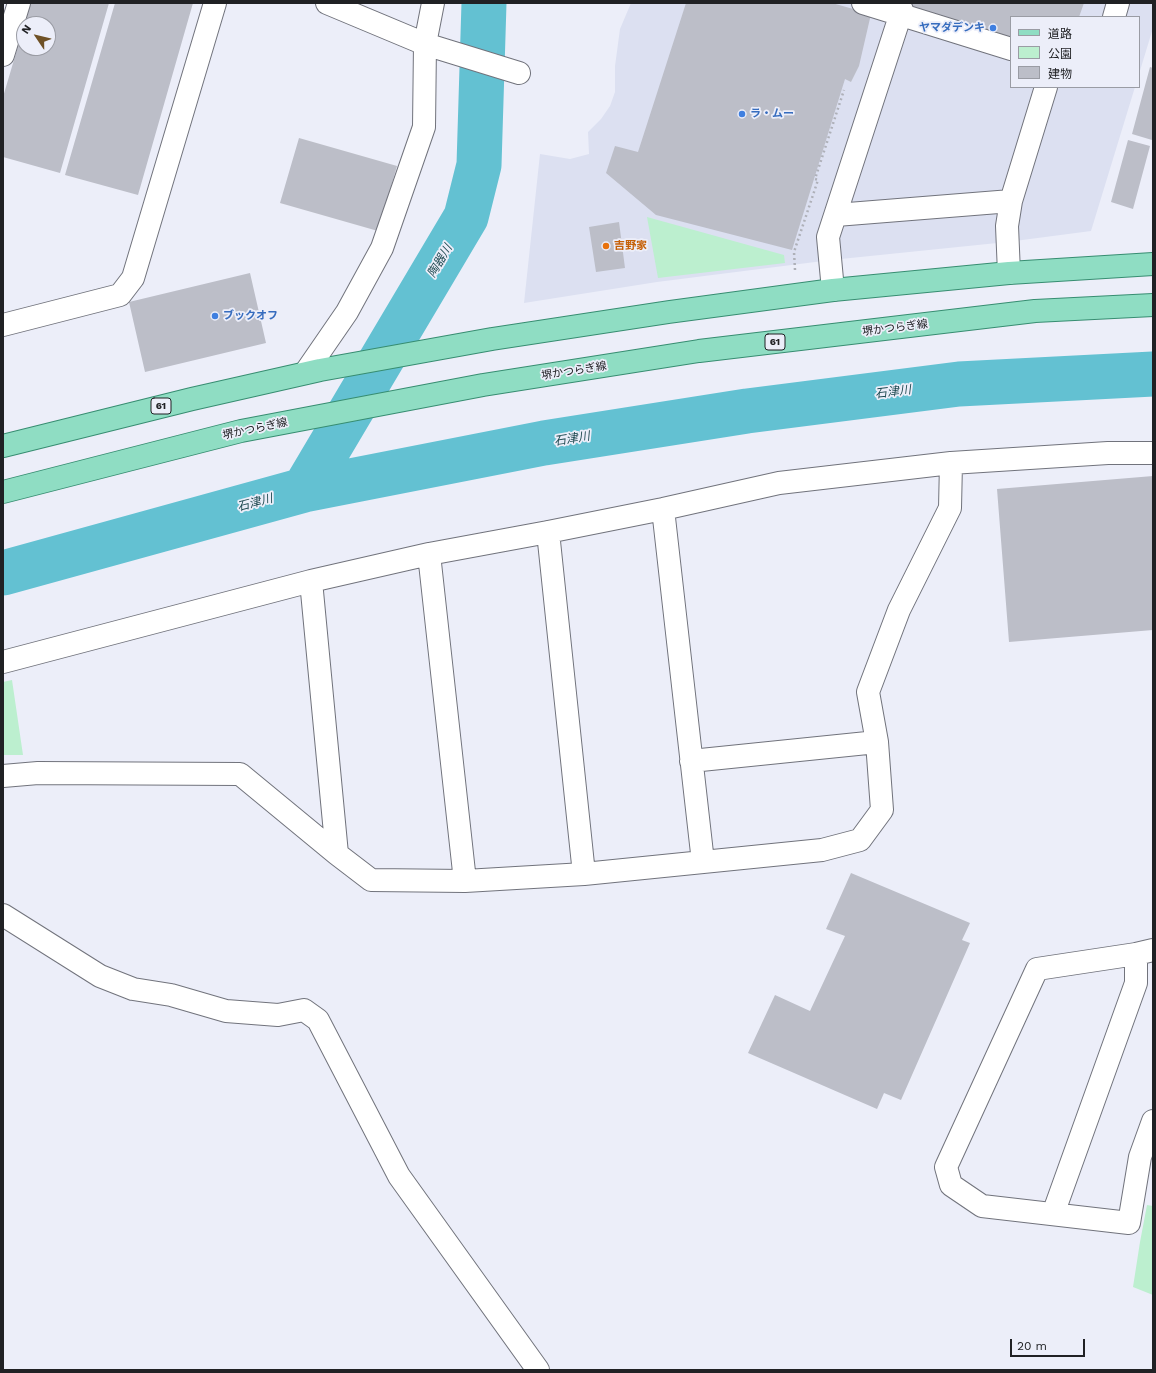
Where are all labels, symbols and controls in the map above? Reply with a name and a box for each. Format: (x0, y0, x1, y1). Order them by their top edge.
north arrow (16, 16, 56, 56)
legend (1010, 16, 1140, 88)
place label: ヤマダデンキ (919, 21, 985, 35)
text: N (19, 22, 34, 36)
marker: ヤマダデンキ (988, 23, 998, 33)
text: 道路 (1048, 27, 1072, 41)
text: 公園 (1048, 47, 1072, 61)
text: 建物 (1048, 67, 1072, 81)
place label: ラ・ムー (750, 107, 794, 121)
marker: ラ・ムー (737, 109, 747, 119)
place label: 吉野家 (614, 239, 647, 253)
marker: 吉野家 (601, 241, 611, 251)
water label: 陶器川 (425, 242, 455, 280)
place label: ブックオフ (223, 309, 278, 323)
marker: ブックオフ (210, 311, 220, 321)
street label: 堺かつらぎ線 (861, 317, 929, 339)
road number: 61 (765, 334, 785, 350)
street label: 堺かつらぎ線 (540, 359, 608, 383)
water label: 石津川 (874, 383, 912, 401)
road number: 61 (151, 398, 171, 414)
street label: 堺かつらぎ線 (221, 416, 289, 442)
water label: 石津川 (553, 429, 591, 449)
water label: 石津川 (236, 491, 274, 515)
scale bar (1012, 1331, 1087, 1357)
text: 20 m (1017, 1339, 1047, 1353)

